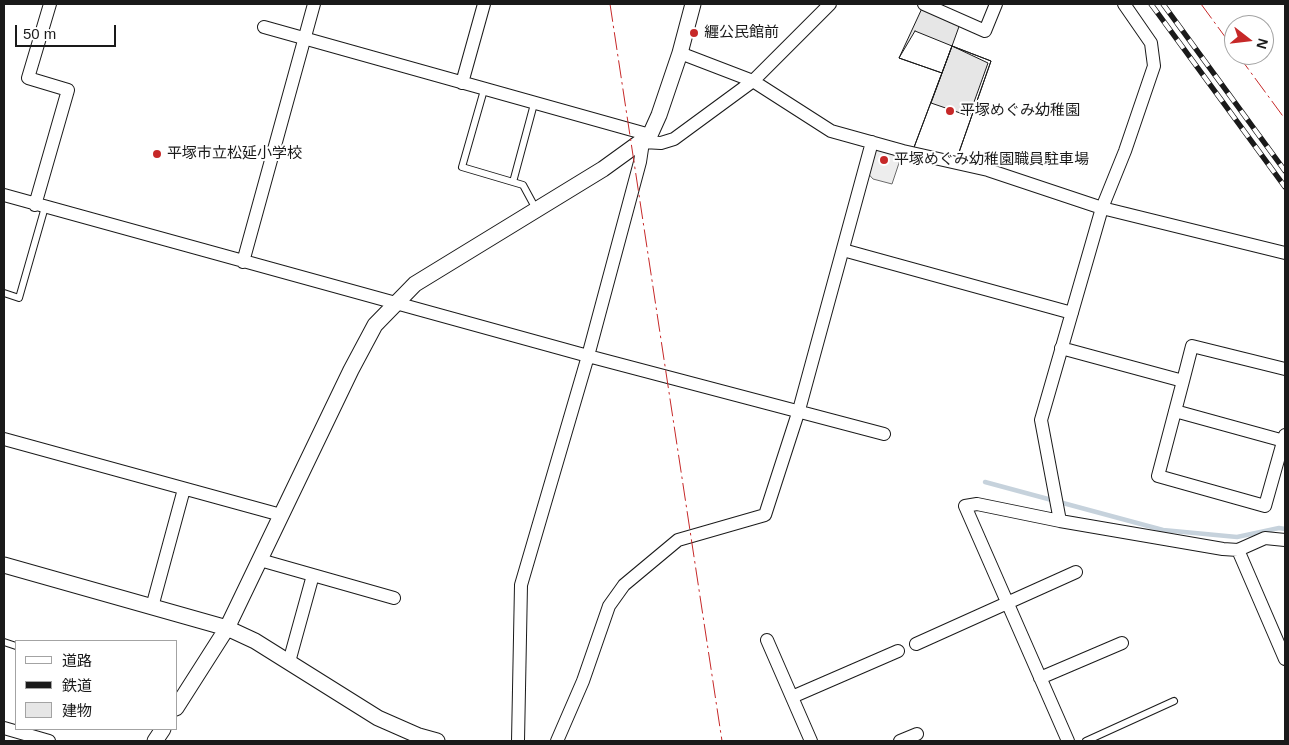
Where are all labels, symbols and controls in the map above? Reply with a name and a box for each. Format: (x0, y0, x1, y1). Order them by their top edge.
scale bar (18, 15, 119, 47)
north arrow (1224, 15, 1274, 65)
place label: 纒公民館前 (704, 24, 779, 42)
text: 50 m (23, 25, 56, 42)
marker: 纒公民館前 (688, 27, 700, 39)
text: N (1253, 37, 1272, 51)
place label: 平塚めぐみ幼稚園 (960, 102, 1080, 120)
marker: 平塚めぐみ幼稚園 (944, 105, 956, 117)
place label: 平塚市立松延小学校 (167, 145, 302, 163)
marker: 平塚市立松延小学校 (151, 148, 163, 160)
place label: 平塚めぐみ幼稚園職員駐車場 (894, 151, 1089, 169)
marker: 平塚めぐみ幼稚園職員駐車場 (878, 154, 890, 166)
legend (15, 640, 178, 730)
text: 道路 (62, 652, 92, 669)
text: 鉄道 (62, 677, 92, 694)
text: 建物 (62, 702, 92, 719)

